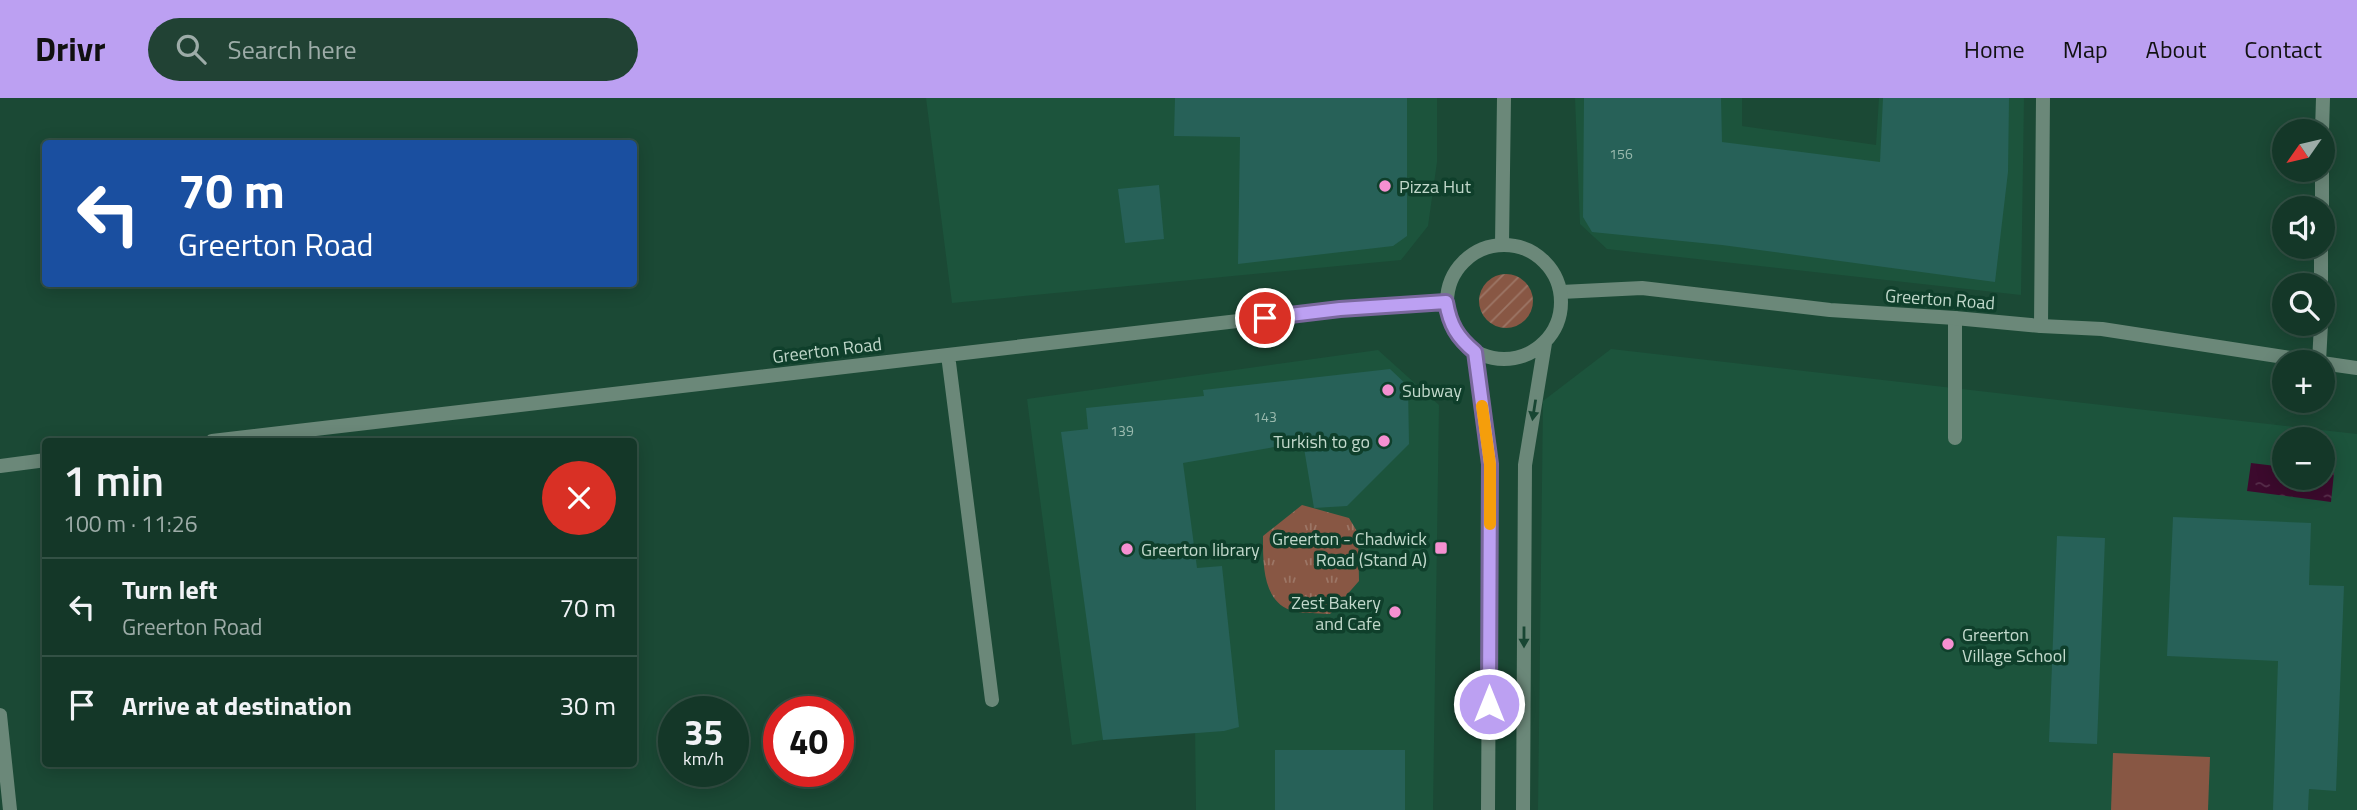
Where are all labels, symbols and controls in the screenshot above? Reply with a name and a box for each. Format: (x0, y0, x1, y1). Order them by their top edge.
search box (148, 18, 638, 81)
text: Drivr (35, 24, 106, 74)
icon: search (172, 30, 210, 68)
text: Search here (228, 30, 357, 69)
text: Home (1964, 31, 2025, 67)
text: Map (2063, 31, 2108, 67)
text: About (2146, 31, 2206, 67)
text: Contact (2244, 31, 2322, 67)
north arrow (2272, 119, 2334, 182)
map controls (2272, 119, 2335, 490)
house number: 156 (1609, 143, 1633, 164)
text: 70 m (178, 152, 285, 227)
icon: left (63, 168, 154, 259)
place label: Pizza Hut (1399, 173, 1472, 200)
marker: Pizza Hut (1377, 178, 1393, 194)
button: sound (2272, 196, 2335, 259)
text: Greerton Road (178, 220, 374, 268)
button: search (2272, 273, 2335, 336)
street label: Greerton Road (1884, 282, 1996, 316)
pin (1235, 288, 1295, 348)
icon: arrive (1246, 299, 1284, 337)
street label: Greerton Road (771, 330, 883, 370)
button: + (2272, 350, 2335, 413)
place label: Subway (1402, 377, 1462, 404)
marker: Subway (1380, 382, 1396, 398)
one-way arrow (1528, 399, 1539, 421)
house number: 143 (1253, 406, 1277, 427)
house number: 139 (1110, 420, 1134, 441)
button: − (2272, 427, 2335, 490)
place label: Turkish to go (1273, 428, 1370, 455)
marker: Turkish to go (1376, 433, 1392, 449)
text: 1 min (63, 448, 164, 512)
button: close (542, 461, 616, 535)
text: 100 m · 11:26 (63, 506, 198, 541)
place label: Greerton - Chadwick Road (Stand A) (1272, 525, 1427, 573)
place label: Greerton library (1141, 536, 1260, 563)
marker: Greerton - Chadwick Road (Stand A) (1433, 540, 1449, 556)
marker: Greerton library (1119, 541, 1135, 557)
text: Turn left (122, 570, 217, 609)
icon: left (63, 588, 101, 626)
text: 70 m (559, 588, 616, 627)
place label: Zest Bakery and Cafe (1291, 589, 1381, 637)
marker: Zest Bakery and Cafe (1387, 604, 1403, 620)
text: Greerton Road (122, 609, 263, 644)
place label: Greerton Village School (1962, 621, 2067, 669)
one-way arrow (1518, 626, 1530, 648)
marker: Greerton Village School (1940, 636, 1956, 652)
position arrow (1452, 667, 1526, 741)
icon: arrive (63, 686, 101, 724)
text: Arrive at destination (122, 686, 352, 725)
text: 30 m (559, 686, 616, 725)
speed limit sign: 40 (763, 696, 854, 787)
text: 35 (684, 705, 723, 759)
text: km/h (683, 745, 724, 772)

